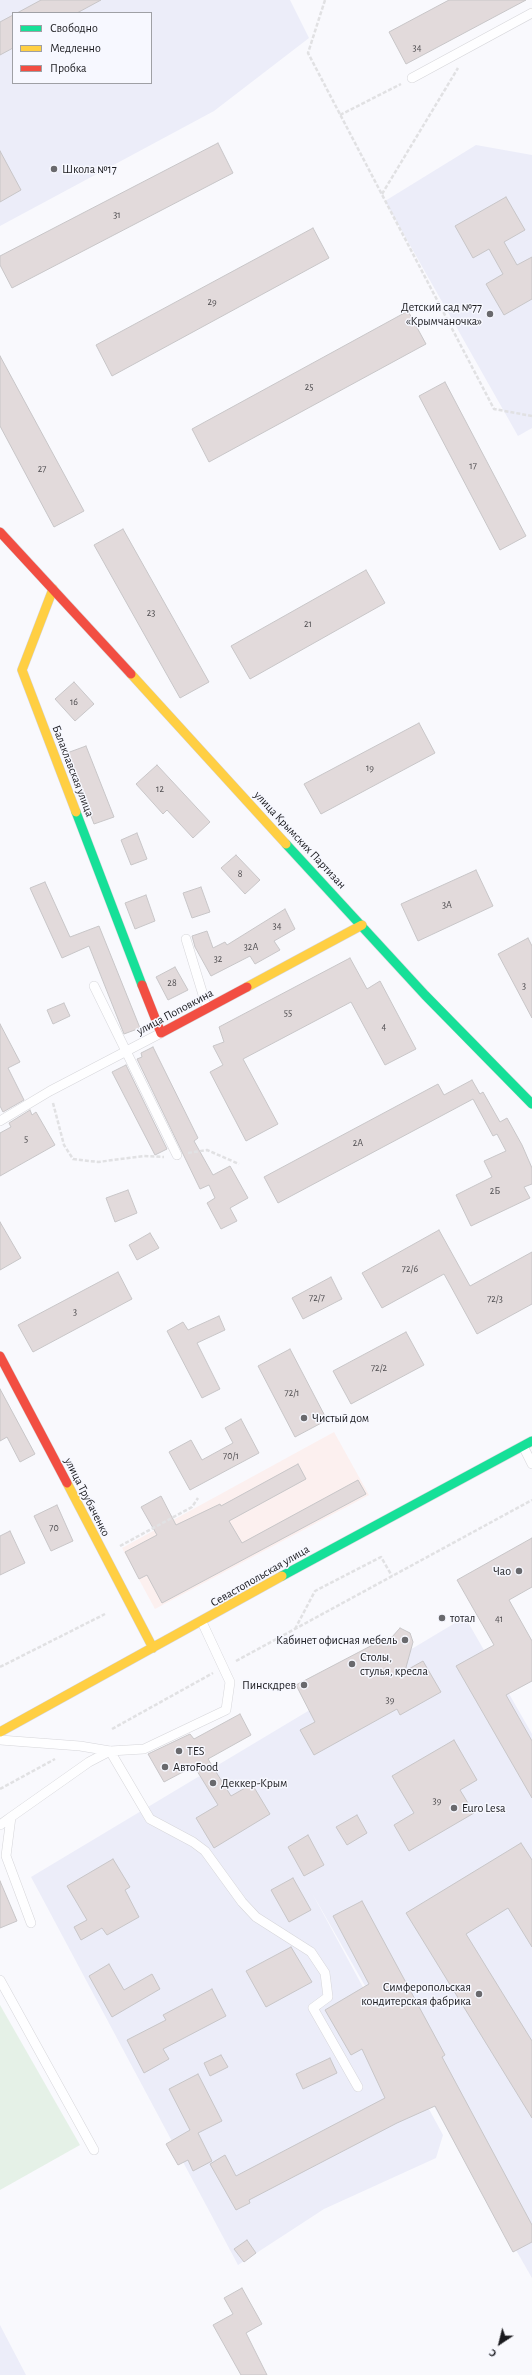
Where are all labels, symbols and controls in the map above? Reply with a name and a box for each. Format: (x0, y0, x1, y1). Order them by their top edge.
legend (12, 12, 152, 84)
text: Свободно (50, 22, 98, 34)
text: Медленно (50, 42, 101, 54)
house number: 34 (413, 42, 421, 54)
text: Пробка (50, 62, 87, 74)
place label: Школа №17 (62, 162, 117, 176)
marker: Школа №17 (49, 164, 59, 174)
house number: 31 (113, 209, 121, 221)
house number: 29 (207, 296, 217, 308)
place label: Детский сад №77 «Крымчаночка» (401, 300, 482, 328)
marker: Детский сад №77 «Крымчаночка» (485, 309, 495, 319)
house number: 25 (305, 381, 313, 393)
house number: 17 (469, 460, 477, 472)
house number: 27 (38, 463, 46, 475)
house number: 23 (147, 607, 155, 619)
house number: 21 (304, 618, 312, 630)
house number: 16 (70, 696, 78, 708)
street label: Балаклавская улица (49, 723, 97, 819)
house number: 19 (366, 762, 374, 774)
house number: 12 (156, 783, 164, 795)
street label: улица Крымских Партизан (251, 788, 349, 892)
house number: 8 (238, 868, 242, 880)
house number: 3А (442, 899, 452, 911)
house number: 34 (273, 920, 281, 932)
house number: 32А (244, 941, 258, 953)
house number: 32 (214, 953, 222, 965)
house number: 28 (167, 977, 177, 989)
house number: 3 (522, 980, 526, 992)
street label: улица Поповкина (134, 986, 216, 1038)
house number: 55 (284, 1007, 292, 1019)
house number: 4 (382, 1021, 386, 1033)
house number: 5 (24, 1133, 28, 1145)
house number: 2А (353, 1137, 363, 1149)
house number: 2Б (490, 1185, 500, 1197)
house number: 72/6 (402, 1263, 418, 1275)
house number: 72/7 (309, 1292, 325, 1304)
house number: 72/3 (487, 1293, 503, 1305)
house number: 3 (73, 1306, 77, 1318)
house number: 72/2 (371, 1362, 387, 1374)
house number: 72/1 (284, 1387, 300, 1399)
place label: Чистый дом (312, 1411, 369, 1425)
marker: Чистый дом (299, 1413, 309, 1423)
house number: 70/1 (223, 1450, 239, 1462)
street label: улица Трубаченко (61, 1455, 113, 1539)
house number: 70 (49, 1522, 59, 1534)
street label: Севастопольская улица (208, 1542, 312, 1610)
place label: Чао (493, 1564, 511, 1578)
marker: Чао (514, 1566, 524, 1576)
place label: тотал (450, 1611, 475, 1625)
marker: тотал (437, 1613, 447, 1623)
house number: 41 (495, 1613, 503, 1625)
place label: Кабинет офисная мебель (276, 1633, 397, 1647)
marker: Кабинет офисная мебель (400, 1635, 410, 1645)
place label: Столы, стулья, кресла (360, 1650, 428, 1678)
marker: Столы, стулья, кресла (347, 1659, 357, 1669)
place label: Пинскдрев (242, 1678, 296, 1692)
marker: Пинскдрев (299, 1680, 309, 1690)
house number: 39 (386, 1694, 394, 1706)
place label: TES (187, 1744, 204, 1758)
marker: TES (174, 1746, 184, 1756)
place label: АвтоFood (173, 1760, 218, 1774)
marker: АвтоFood (160, 1762, 170, 1772)
place label: Деккер-Крым (221, 1776, 288, 1790)
marker: Деккер-Крым (208, 1778, 218, 1788)
house number: 39 (433, 1795, 441, 1807)
place label: Euro Lesa (462, 1801, 506, 1815)
marker: Euro Lesa (449, 1803, 459, 1813)
place label: Симферопольская кондитерская фабрика (361, 1980, 471, 2008)
marker: Симферопольская кондитерская фабрика (474, 1989, 484, 1999)
north arrow (480, 2323, 520, 2363)
text: С (487, 2347, 498, 2359)

